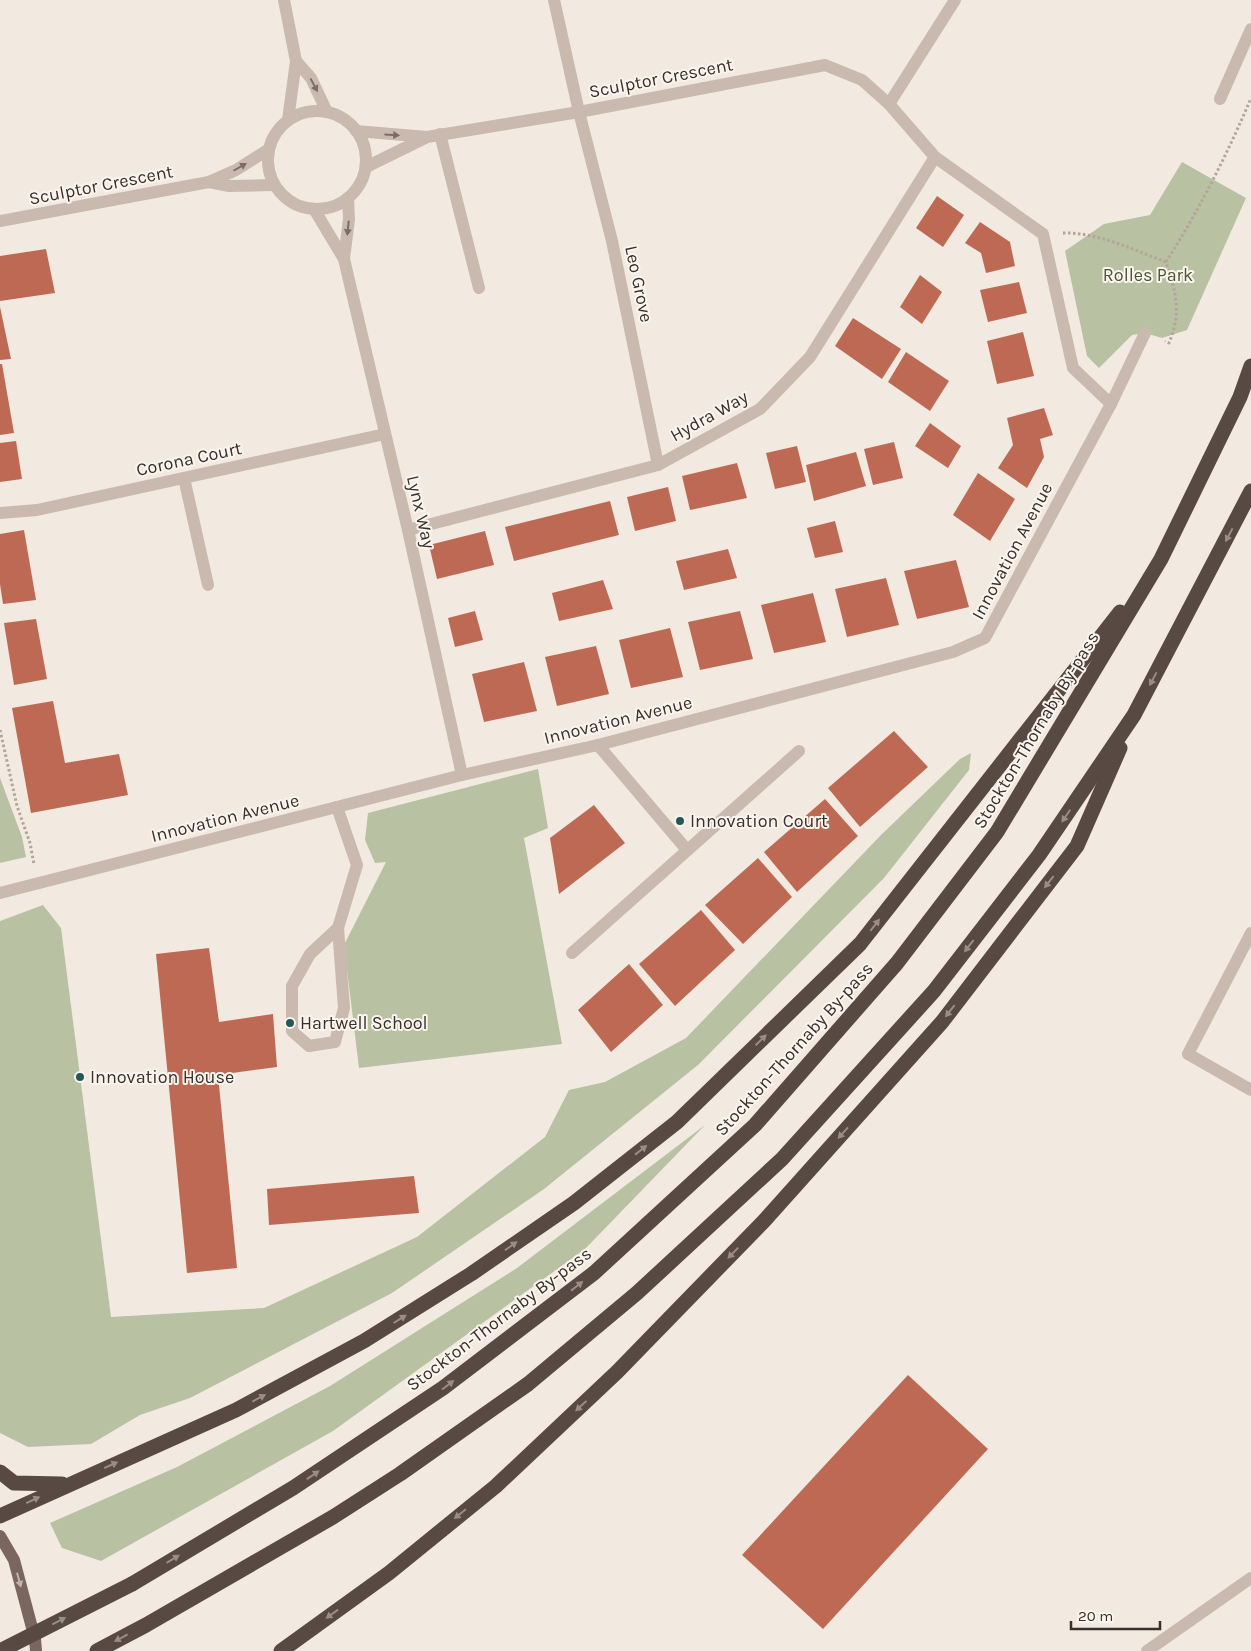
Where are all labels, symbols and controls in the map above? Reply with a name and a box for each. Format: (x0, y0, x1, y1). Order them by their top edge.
street label: Sculptor Crescent (587, 53, 735, 103)
one-way arrow (310, 78, 318, 92)
one-way arrow (384, 131, 400, 139)
street label: Sculptor Crescent (27, 160, 175, 210)
one-way arrow (232, 163, 247, 171)
one-way arrow (344, 221, 352, 237)
street label: Leo Grove (620, 244, 658, 324)
park label: Rolles Park (1103, 264, 1193, 286)
street label: Hydra Way (666, 385, 752, 446)
street label: Corona Court (134, 437, 244, 481)
street label: Lynx Way (402, 473, 440, 551)
street label: Innovation Avenue (967, 479, 1057, 623)
one-way arrow (1225, 528, 1233, 542)
street label: Stockton-Thornaby By-pass (968, 627, 1104, 833)
one-way arrow (1149, 671, 1157, 686)
street label: Innovation Avenue (542, 691, 694, 749)
street label: Innovation Avenue (149, 789, 301, 847)
one-way arrow (1061, 809, 1071, 822)
place label: Innovation Court (690, 810, 828, 832)
marker: Innovation Court (674, 815, 686, 827)
one-way arrow (1044, 875, 1055, 888)
one-way arrow (870, 918, 880, 931)
one-way arrow (963, 939, 974, 952)
street label: Stockton-Thornaby By-pass (710, 958, 878, 1140)
one-way arrow (945, 1004, 956, 1017)
place label: Hartwell School (300, 1012, 428, 1034)
marker: Hartwell School (284, 1017, 296, 1029)
one-way arrow (755, 1034, 767, 1046)
place label: Innovation House (90, 1066, 234, 1088)
marker: Innovation House (74, 1071, 86, 1083)
one-way arrow (837, 1126, 849, 1138)
one-way arrow (635, 1145, 648, 1155)
one-way arrow (504, 1241, 517, 1252)
street label: Stockton-Thornaby By-pass (402, 1242, 596, 1396)
one-way arrow (727, 1246, 739, 1258)
one-way arrow (570, 1280, 583, 1291)
one-way arrow (394, 1314, 407, 1323)
one-way arrow (441, 1379, 454, 1390)
one-way arrow (251, 1394, 266, 1402)
one-way arrow (575, 1400, 587, 1412)
one-way arrow (104, 1461, 118, 1469)
one-way arrow (306, 1470, 319, 1480)
one-way arrow (26, 1496, 40, 1504)
one-way arrow (454, 1509, 467, 1520)
one-way arrow (167, 1554, 180, 1563)
one-way arrow (16, 1573, 24, 1588)
scale bar (1071, 1598, 1160, 1630)
text: 20 m (1078, 1607, 1113, 1625)
one-way arrow (325, 1609, 339, 1619)
one-way arrow (52, 1617, 66, 1625)
one-way arrow (114, 1634, 129, 1642)

